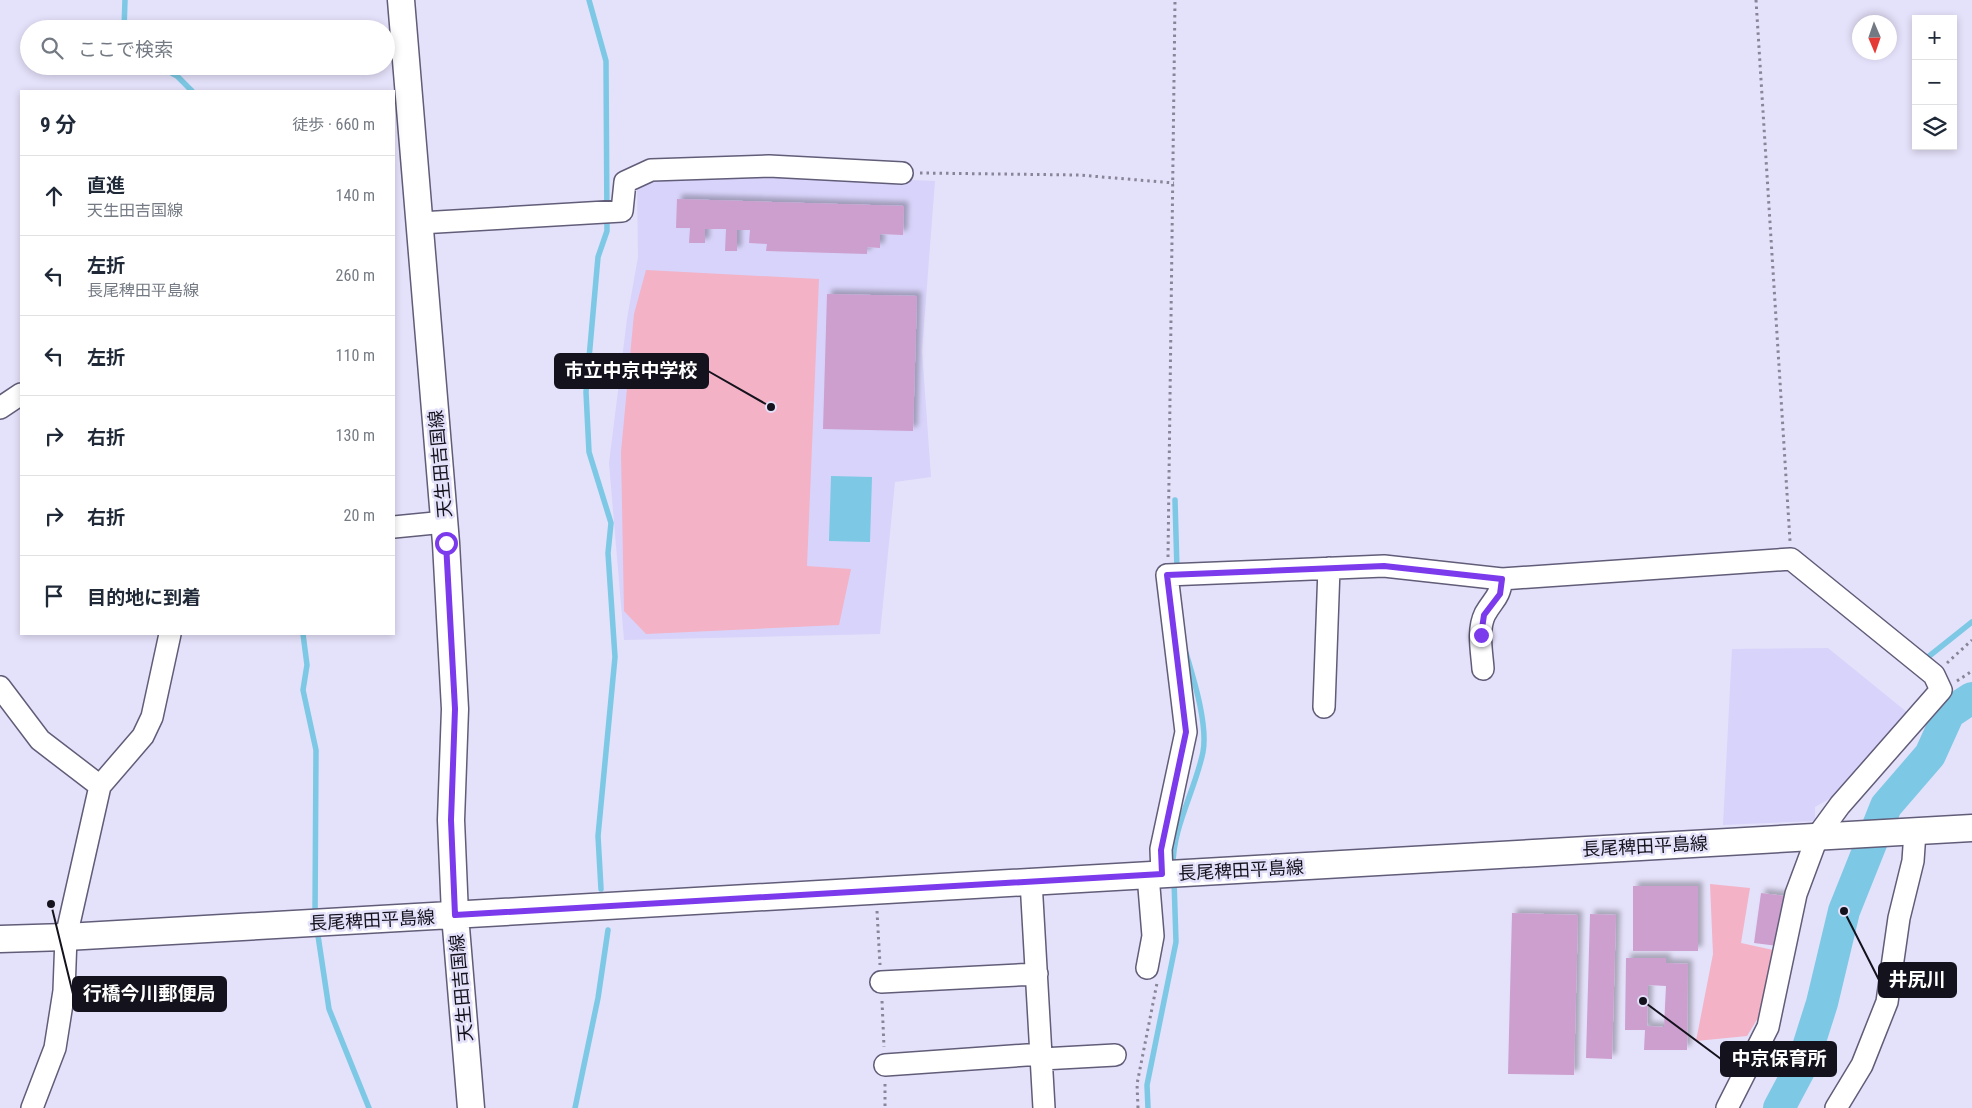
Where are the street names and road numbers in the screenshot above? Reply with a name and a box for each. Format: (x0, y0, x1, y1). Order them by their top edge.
street label: 天生田吉国線 (425, 409, 455, 519)
street label: 長尾稗田平島線 (1582, 832, 1708, 860)
street label: 長尾稗田平島線 (1178, 856, 1304, 884)
street label: 長尾稗田平島線 (309, 906, 435, 934)
street label: 天生田吉国線 (446, 933, 476, 1043)

